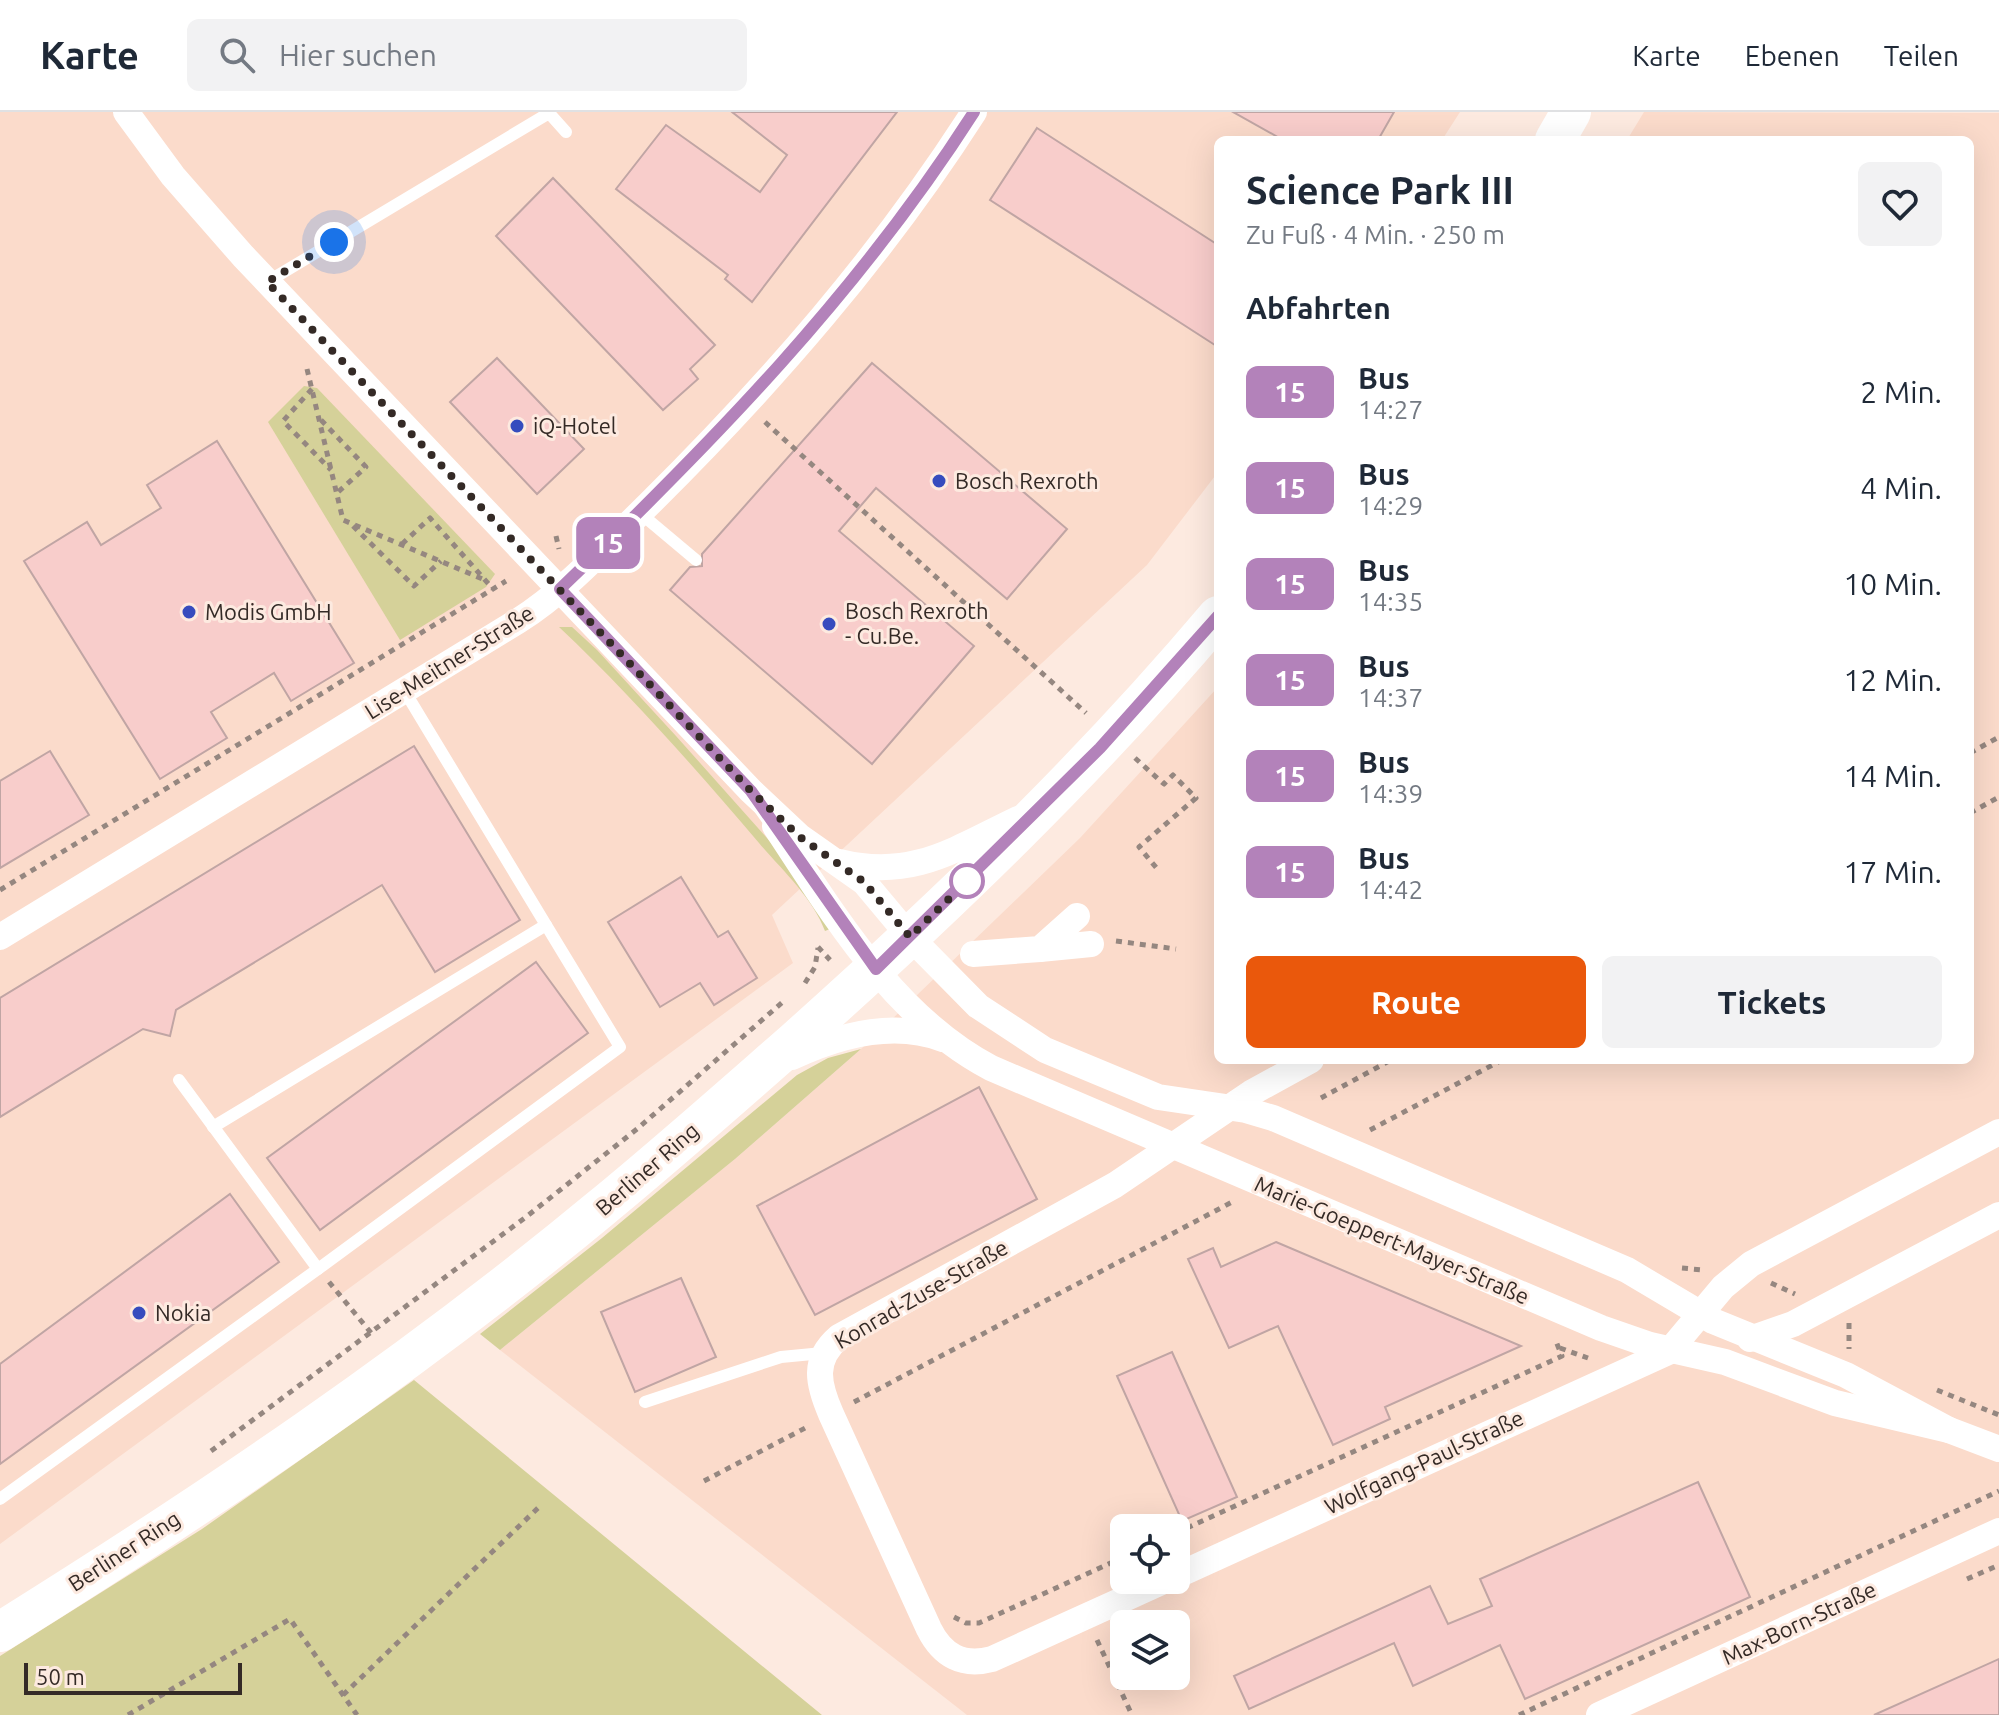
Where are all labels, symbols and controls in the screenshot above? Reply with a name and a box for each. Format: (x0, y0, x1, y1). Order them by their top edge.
search box (187, 19, 747, 91)
icon: search (215, 33, 259, 77)
text: Karte (40, 34, 139, 76)
text: Hier suchen (279, 38, 437, 72)
text: Karte (1632, 40, 1701, 71)
text: Ebenen (1745, 40, 1840, 71)
text: Teilen (1884, 40, 1959, 71)
button: heart (1858, 162, 1942, 246)
text: Science Park III (1246, 169, 1514, 211)
text: Zu Fuß · 4 Min. · 250 m (1246, 220, 1505, 249)
your location (314, 222, 354, 262)
text: Abfahrten (1246, 291, 1391, 325)
text: Bus (1358, 361, 1410, 395)
text: 2 Min. (1860, 375, 1942, 409)
text: 15 (1274, 376, 1306, 407)
text: 14:27 (1358, 395, 1423, 424)
place label: iQ-Hotel (533, 413, 617, 438)
marker: iQ-Hotel (508, 417, 526, 435)
text: Bus (1358, 457, 1410, 491)
place label: Bosch Rexroth (955, 468, 1099, 493)
text: 4 Min. (1860, 471, 1942, 505)
marker: Bosch Rexroth (930, 472, 948, 490)
text: 15 (1274, 472, 1306, 503)
text: 14:29 (1358, 491, 1423, 520)
line badge: 15 (572, 517, 644, 569)
text: 15 (592, 527, 624, 558)
text: Bus (1358, 553, 1410, 587)
text: 10 Min. (1843, 567, 1942, 601)
text: 15 (1274, 568, 1306, 599)
text: 14:35 (1358, 587, 1423, 616)
place label: Bosch Rexroth - Cu.Be. (845, 598, 989, 648)
place label: Modis GmbH (205, 599, 332, 624)
street label: Lise-Meitner-Straße (360, 600, 538, 724)
marker: Modis GmbH (180, 603, 198, 621)
marker: Bosch Rexroth - Cu.Be. (820, 615, 838, 633)
text: Bus (1358, 649, 1410, 683)
text: 12 Min. (1843, 663, 1942, 697)
text: 15 (1274, 664, 1306, 695)
text: 14:37 (1358, 683, 1423, 712)
text: Bus (1358, 745, 1410, 779)
text: 14 Min. (1843, 759, 1942, 793)
text: 15 (1274, 760, 1306, 791)
text: 14:39 (1358, 779, 1423, 808)
text: Bus (1358, 841, 1410, 875)
text: 17 Min. (1843, 855, 1942, 889)
text: 15 (1274, 856, 1306, 887)
unlabelled marker (950, 864, 984, 898)
text: 14:42 (1358, 875, 1423, 904)
button: Route (1246, 956, 1586, 1048)
button: Tickets (1602, 956, 1942, 1048)
street label: Berliner Ring (590, 1117, 703, 1220)
street label: Marie-Goeppert-Mayer-Straße (1251, 1170, 1533, 1309)
street label: Konrad-Zuse-Straße (830, 1234, 1012, 1353)
place label: Nokia (155, 1300, 211, 1325)
marker: Nokia (130, 1304, 148, 1322)
street label: Wolfgang-Paul-Straße (1320, 1404, 1527, 1519)
street label: Berliner Ring (63, 1505, 184, 1596)
map controls (1110, 1514, 1190, 1690)
button: locate (1110, 1514, 1190, 1594)
street label: Max-Born-Straße (1718, 1576, 1880, 1669)
button: layers (1110, 1610, 1190, 1690)
scale bar (24, 1659, 242, 1695)
text: 50 m (36, 1664, 85, 1689)

